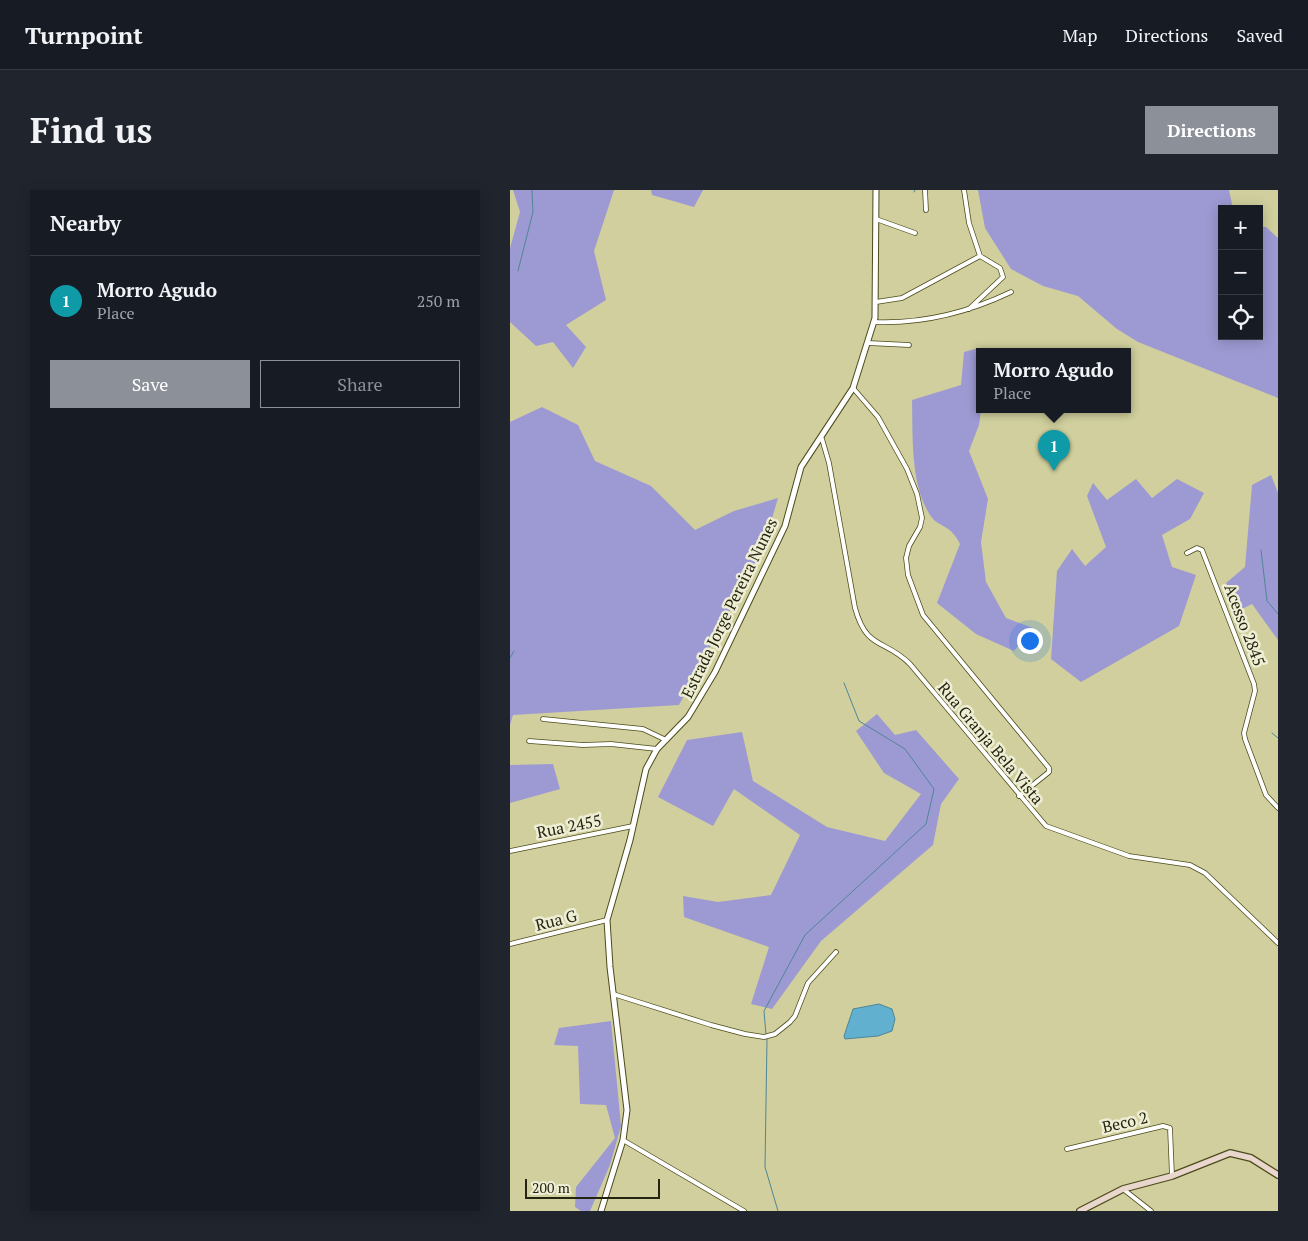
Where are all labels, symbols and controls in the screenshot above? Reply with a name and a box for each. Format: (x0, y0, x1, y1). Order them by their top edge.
text: Turnpoint (25, 19, 143, 51)
text: Map (1062, 23, 1097, 47)
text: Directions (1125, 23, 1208, 47)
text: Saved (1236, 23, 1283, 47)
button: Directions (1145, 106, 1278, 154)
text: Find us (30, 107, 152, 153)
map controls (1218, 205, 1263, 340)
button: + (1218, 205, 1263, 250)
text: Nearby (50, 209, 121, 237)
button: − (1218, 250, 1263, 295)
text: Morro Agudo (97, 277, 217, 302)
text: 1 (61, 290, 71, 312)
text: 250 m (417, 290, 460, 312)
button: locate (1218, 295, 1263, 340)
text: Place (97, 302, 135, 324)
popup (976, 348, 1131, 413)
text: Morro Agudo (994, 357, 1113, 382)
button: Save (50, 360, 250, 408)
button: Share (260, 360, 460, 408)
text: Place (994, 382, 1031, 404)
pin: 1 (1038, 430, 1070, 471)
street label: Estrada Jorge Pereira Nunes (676, 514, 782, 702)
street label: Acesso 2845 (1219, 581, 1271, 669)
your location (1017, 628, 1043, 654)
street label: Rua Granja Bela Vista (933, 677, 1049, 809)
street label: Rua 2455 (535, 809, 603, 843)
street label: Rua G (533, 904, 579, 936)
street label: Beco 2 (1100, 1106, 1150, 1138)
scale bar (525, 1176, 660, 1199)
text: 200 m (532, 1178, 570, 1197)

